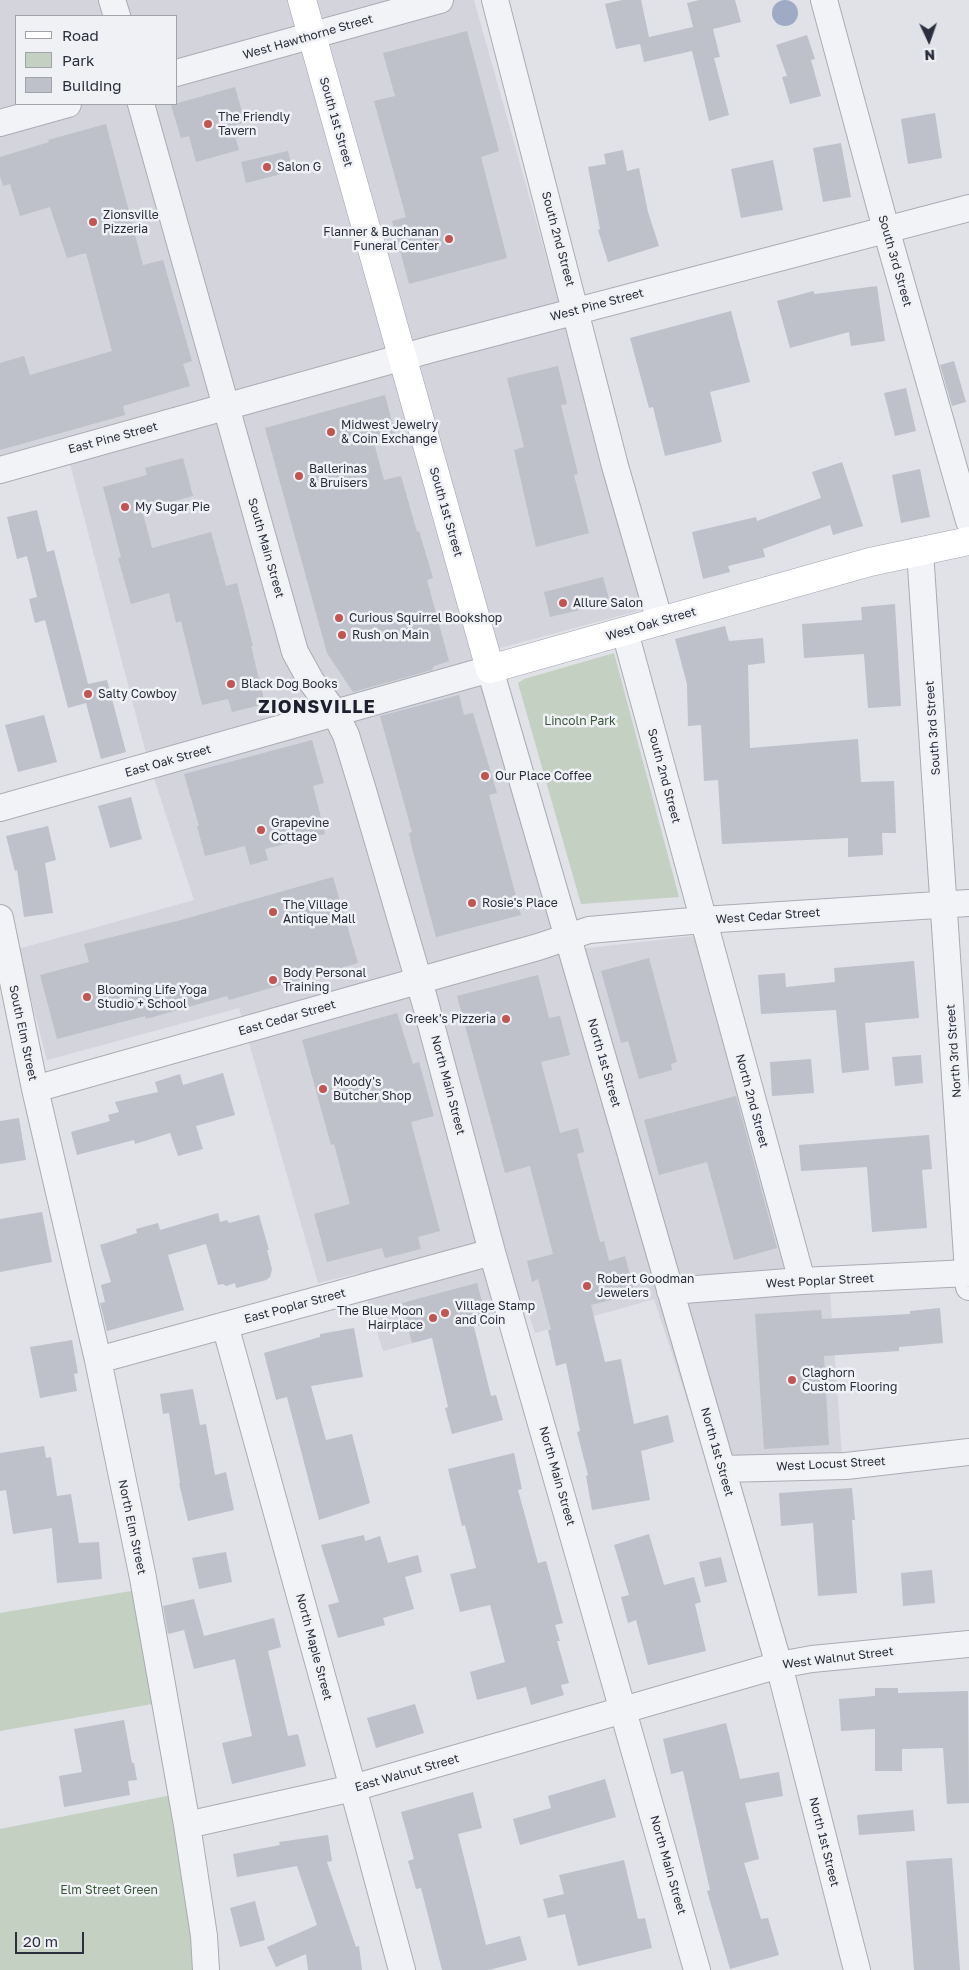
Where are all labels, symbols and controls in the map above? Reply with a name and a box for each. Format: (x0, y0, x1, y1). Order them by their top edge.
street label: West Hawthorne Street (241, 11, 375, 63)
legend (15, 15, 178, 105)
north arrow (904, 15, 954, 65)
text: Road (62, 26, 99, 44)
text: N (924, 47, 936, 64)
text: Park (62, 51, 94, 69)
street label: South 1st Street (316, 75, 356, 169)
text: Building (62, 76, 122, 94)
place label: The Friendly Tavern (218, 110, 290, 138)
marker: The Friendly Tavern (202, 118, 214, 130)
place label: Salon G (277, 160, 321, 174)
marker: Salon G (261, 161, 273, 173)
street label: South 2nd Street (538, 190, 578, 288)
place label: Zionsville Pizzeria (103, 208, 159, 236)
street label: South 3rd Street (875, 213, 915, 309)
marker: Zionsville Pizzeria (87, 216, 99, 228)
place label: Flanner & Buchanan Funeral Center (323, 225, 439, 253)
marker: Flanner & Buchanan Funeral Center (443, 233, 455, 245)
street label: West Pine Street (549, 286, 645, 324)
place label: Midwest Jewelry & Coin Exchange (341, 418, 438, 446)
street label: East Pine Street (67, 419, 159, 457)
marker: Midwest Jewelry & Coin Exchange (325, 426, 337, 438)
place label: Ballerinas & Bruisers (309, 462, 368, 490)
street label: South 1st Street (426, 465, 466, 559)
marker: Ballerinas & Bruisers (293, 470, 305, 482)
street label: South Main Street (245, 496, 287, 600)
place label: My Sugar Pie (135, 500, 210, 514)
marker: My Sugar Pie (119, 501, 131, 513)
place label: Allure Salon (573, 596, 643, 610)
marker: Allure Salon (557, 597, 569, 609)
street label: West Oak Street (604, 604, 698, 644)
place label: Curious Squirrel Bookshop (349, 611, 502, 625)
marker: Curious Squirrel Bookshop (333, 612, 345, 624)
place label: Rush on Main (352, 628, 429, 642)
marker: Rush on Main (336, 629, 348, 641)
place label: Black Dog Books (241, 677, 338, 691)
marker: Black Dog Books (225, 678, 237, 690)
street label: South 3rd Street (923, 680, 943, 776)
place label: Salty Cowboy (98, 687, 177, 701)
marker: Salty Cowboy (82, 688, 94, 700)
district label: ZIONSVILLE (257, 696, 377, 718)
park label: Lincoln Park (544, 714, 616, 728)
street label: South 2nd Street (644, 727, 684, 825)
street label: East Oak Street (123, 742, 213, 780)
place label: Our Place Coffee (495, 769, 592, 783)
marker: Our Place Coffee (479, 770, 491, 782)
place label: Grapevine Cottage (271, 816, 329, 844)
marker: Grapevine Cottage (255, 824, 267, 836)
place label: Rosie's Place (482, 896, 558, 910)
marker: Rosie's Place (466, 897, 478, 909)
place label: The Village Antique Mall (283, 898, 356, 926)
street label: West Cedar Street (715, 905, 821, 927)
marker: The Village Antique Mall (267, 906, 279, 918)
place label: Body Personal Training (283, 966, 366, 994)
marker: Body Personal Training (267, 974, 279, 986)
place label: Blooming Life Yoga Studio + School (97, 983, 207, 1011)
street label: South Elm Street (6, 984, 40, 1082)
marker: Blooming Life Yoga Studio + School (81, 991, 93, 1003)
street label: East Cedar Street (237, 997, 337, 1039)
street label: North 3rd Street (944, 1004, 964, 1098)
place label: Greek's Pizzeria (405, 1012, 496, 1026)
marker: Greek's Pizzeria (500, 1013, 512, 1025)
street label: North 1st Street (584, 1017, 624, 1109)
street label: North Main Street (428, 1034, 468, 1136)
street label: North 2nd Street (733, 1052, 771, 1150)
place label: Moody's Butcher Shop (333, 1075, 411, 1103)
marker: Moody's Butcher Shop (317, 1083, 329, 1095)
street label: West Poplar Street (766, 1271, 874, 1291)
place label: Robert Goodman Jewelers (597, 1272, 694, 1300)
marker: Robert Goodman Jewelers (581, 1280, 593, 1292)
street label: East Poplar Street (243, 1286, 347, 1326)
place label: Village Stamp and Coin (455, 1299, 535, 1327)
place label: The Blue Moon Hairplace (337, 1304, 423, 1332)
marker: Village Stamp and Coin (439, 1307, 451, 1319)
marker: The Blue Moon Hairplace (427, 1312, 439, 1324)
place label: Claghorn Custom Flooring (802, 1366, 897, 1394)
marker: Claghorn Custom Flooring (786, 1374, 798, 1386)
street label: North 1st Street (697, 1406, 737, 1498)
street label: North Main Street (536, 1425, 578, 1527)
street label: West Locust Street (776, 1454, 886, 1474)
street label: North Elm Street (115, 1478, 149, 1576)
street label: North Maple Street (293, 1592, 335, 1702)
street label: West Walnut Street (782, 1644, 894, 1672)
street label: East Walnut Street (353, 1751, 461, 1795)
street label: North 1st Street (806, 1796, 842, 1888)
street label: North Main Street (647, 1814, 689, 1916)
park label: Elm Street Green (60, 1883, 158, 1897)
scale bar (18, 1922, 86, 1954)
text: 20 m (23, 1932, 58, 1950)

